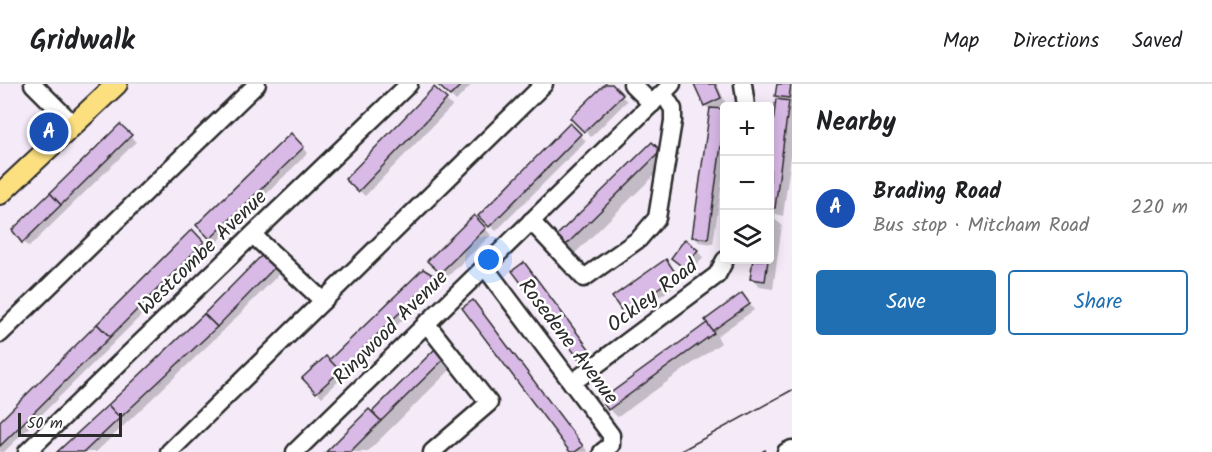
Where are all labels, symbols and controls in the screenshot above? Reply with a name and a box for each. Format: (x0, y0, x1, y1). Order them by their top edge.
text: Gridwalk (30, 19, 135, 64)
text: Map (943, 25, 979, 58)
text: Directions (1012, 25, 1099, 58)
text: Saved (1132, 25, 1182, 58)
map controls (720, 102, 774, 264)
button: + (720, 102, 774, 156)
text: Nearby (816, 102, 896, 144)
pin: A (29, 110, 68, 154)
button: − (720, 156, 774, 210)
text: Brading Road (873, 175, 1001, 210)
street label: Westcombe Avenue (131, 182, 276, 324)
text: A (829, 192, 842, 224)
text: 220 m (1131, 192, 1188, 224)
button: layers (720, 210, 774, 264)
text: Bus stop · Mitcham Road (873, 210, 1089, 242)
your location (474, 245, 503, 274)
street label: Ockley Road (600, 251, 706, 342)
street label: Ringwood Avenue (326, 262, 457, 394)
button: Save (816, 270, 996, 335)
button: Share (1008, 270, 1188, 335)
street label: Rosedene Avenue (509, 272, 627, 413)
scale bar (18, 410, 122, 438)
text: 50 m (27, 411, 63, 436)

